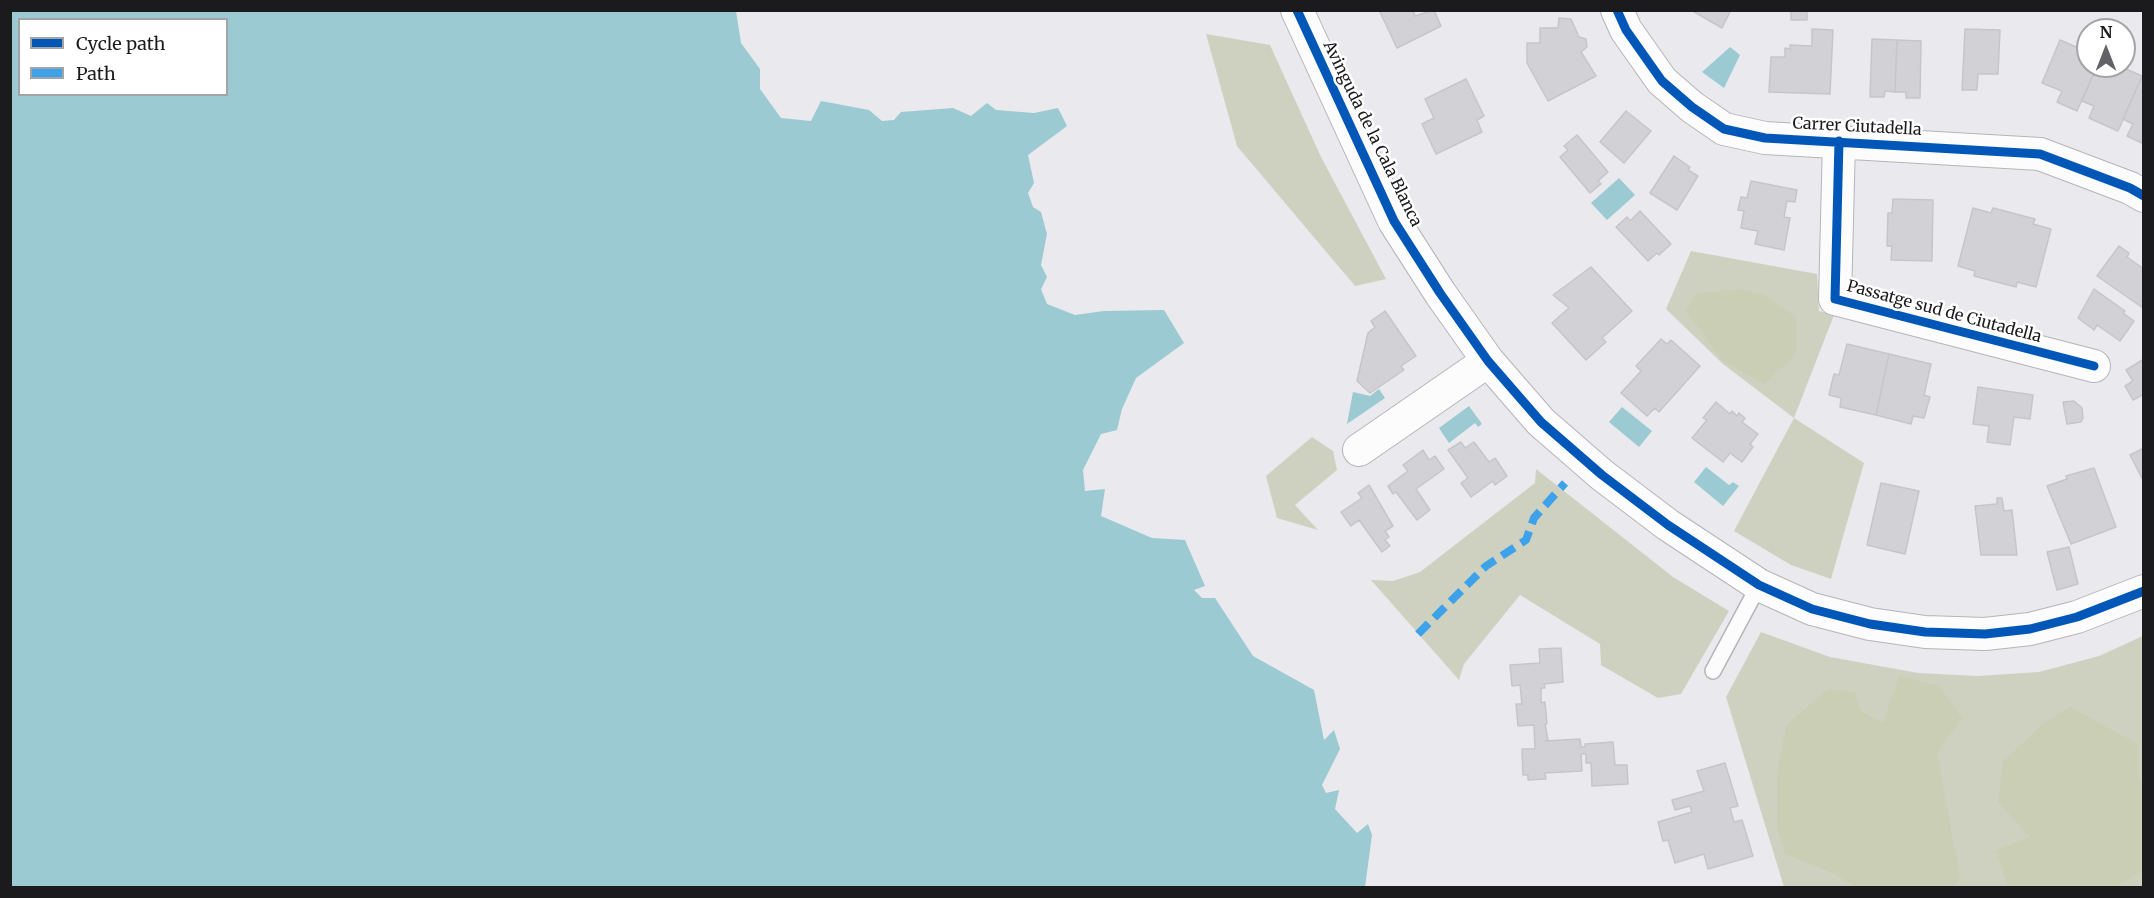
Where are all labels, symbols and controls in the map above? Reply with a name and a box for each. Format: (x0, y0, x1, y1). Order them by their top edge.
legend (18, 18, 228, 96)
north arrow (2076, 18, 2136, 78)
text: N (2100, 22, 2112, 42)
text: Cycle path (76, 32, 165, 55)
street label: Avinguda de la Cala Blanca (1319, 38, 1425, 230)
text: Path (76, 62, 116, 85)
street label: Carrer Ciutadella (1792, 114, 1922, 140)
street label: Passatge sud de Ciutadella (1845, 277, 2043, 347)

